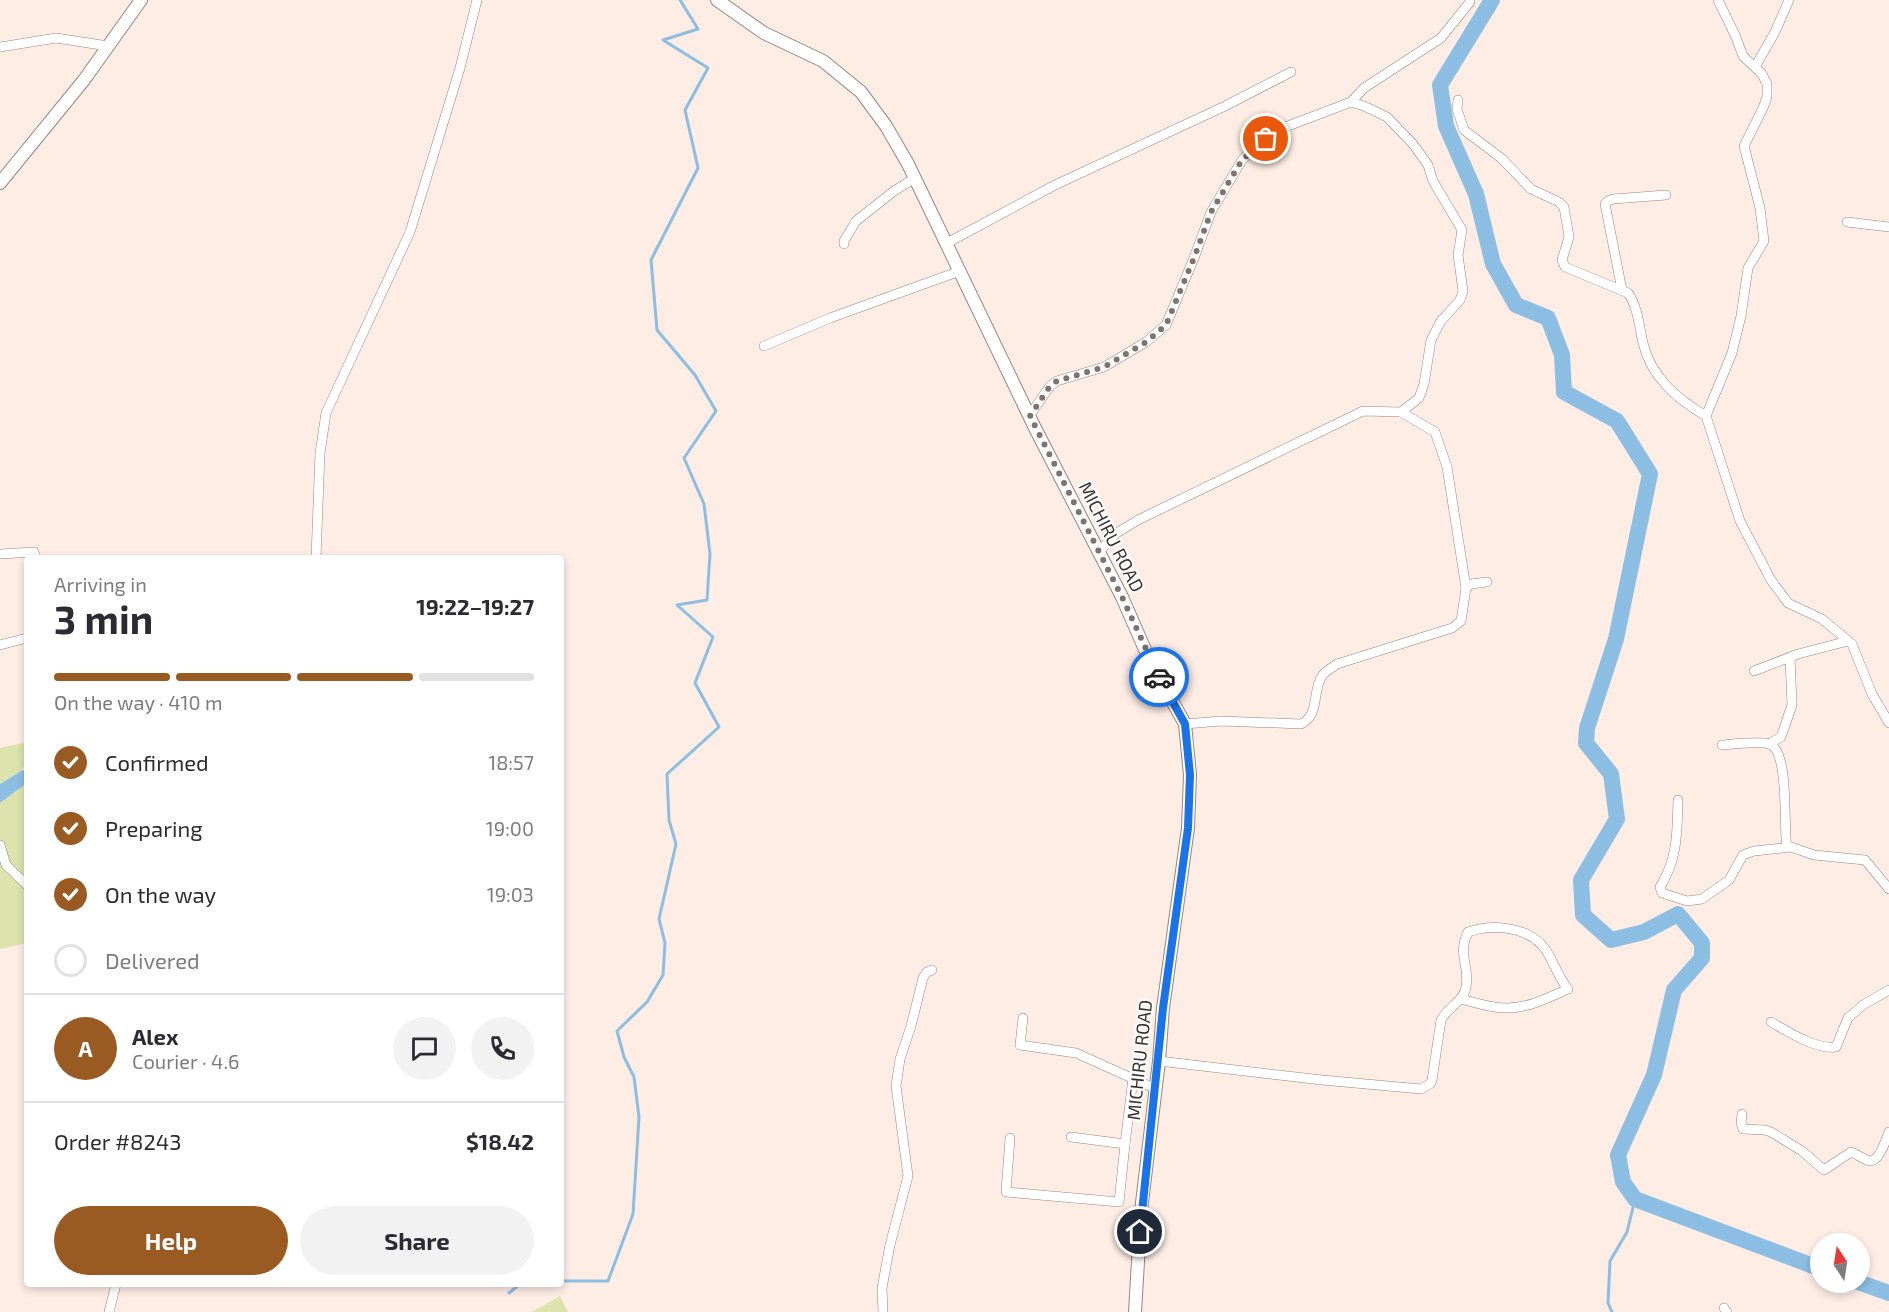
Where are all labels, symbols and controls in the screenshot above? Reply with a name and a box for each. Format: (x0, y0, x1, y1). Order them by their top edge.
pin (1240, 113, 1291, 164)
icon: bag (1249, 122, 1282, 155)
street label: MICHIRU ROAD (1075, 478, 1149, 595)
text: Arriving in (54, 572, 147, 596)
text: 19:22–19:27 (416, 593, 534, 619)
text: 3 min (54, 595, 153, 642)
courier (1129, 647, 1189, 707)
icon: car (1143, 661, 1176, 694)
text: On the way · 410 m (54, 690, 223, 714)
icon: check (54, 746, 87, 779)
text: Confirmed (105, 749, 209, 775)
text: 18:57 (488, 750, 534, 774)
icon: check (54, 812, 87, 845)
text: Preparing (105, 815, 203, 841)
text: 19:00 (486, 816, 534, 840)
icon: check (54, 878, 87, 911)
text: On the way (105, 881, 216, 907)
text: 19:03 (487, 882, 534, 906)
text: Delivered (105, 947, 200, 973)
street label: MICHIRU ROAD (1122, 999, 1156, 1121)
button: chat (393, 1017, 456, 1080)
button: phone (471, 1017, 534, 1080)
text: Alex (132, 1023, 178, 1049)
text: A (78, 1035, 93, 1061)
text: Courier · 4.6 (132, 1049, 239, 1073)
text: Order #8243 (54, 1128, 182, 1154)
text: $18.42 (466, 1128, 534, 1154)
button: Help (54, 1206, 288, 1275)
button: Share (300, 1206, 534, 1275)
pin (1114, 1206, 1165, 1257)
icon: home (1123, 1215, 1156, 1248)
north arrow (1810, 1233, 1870, 1293)
map controls (1810, 1233, 1870, 1293)

